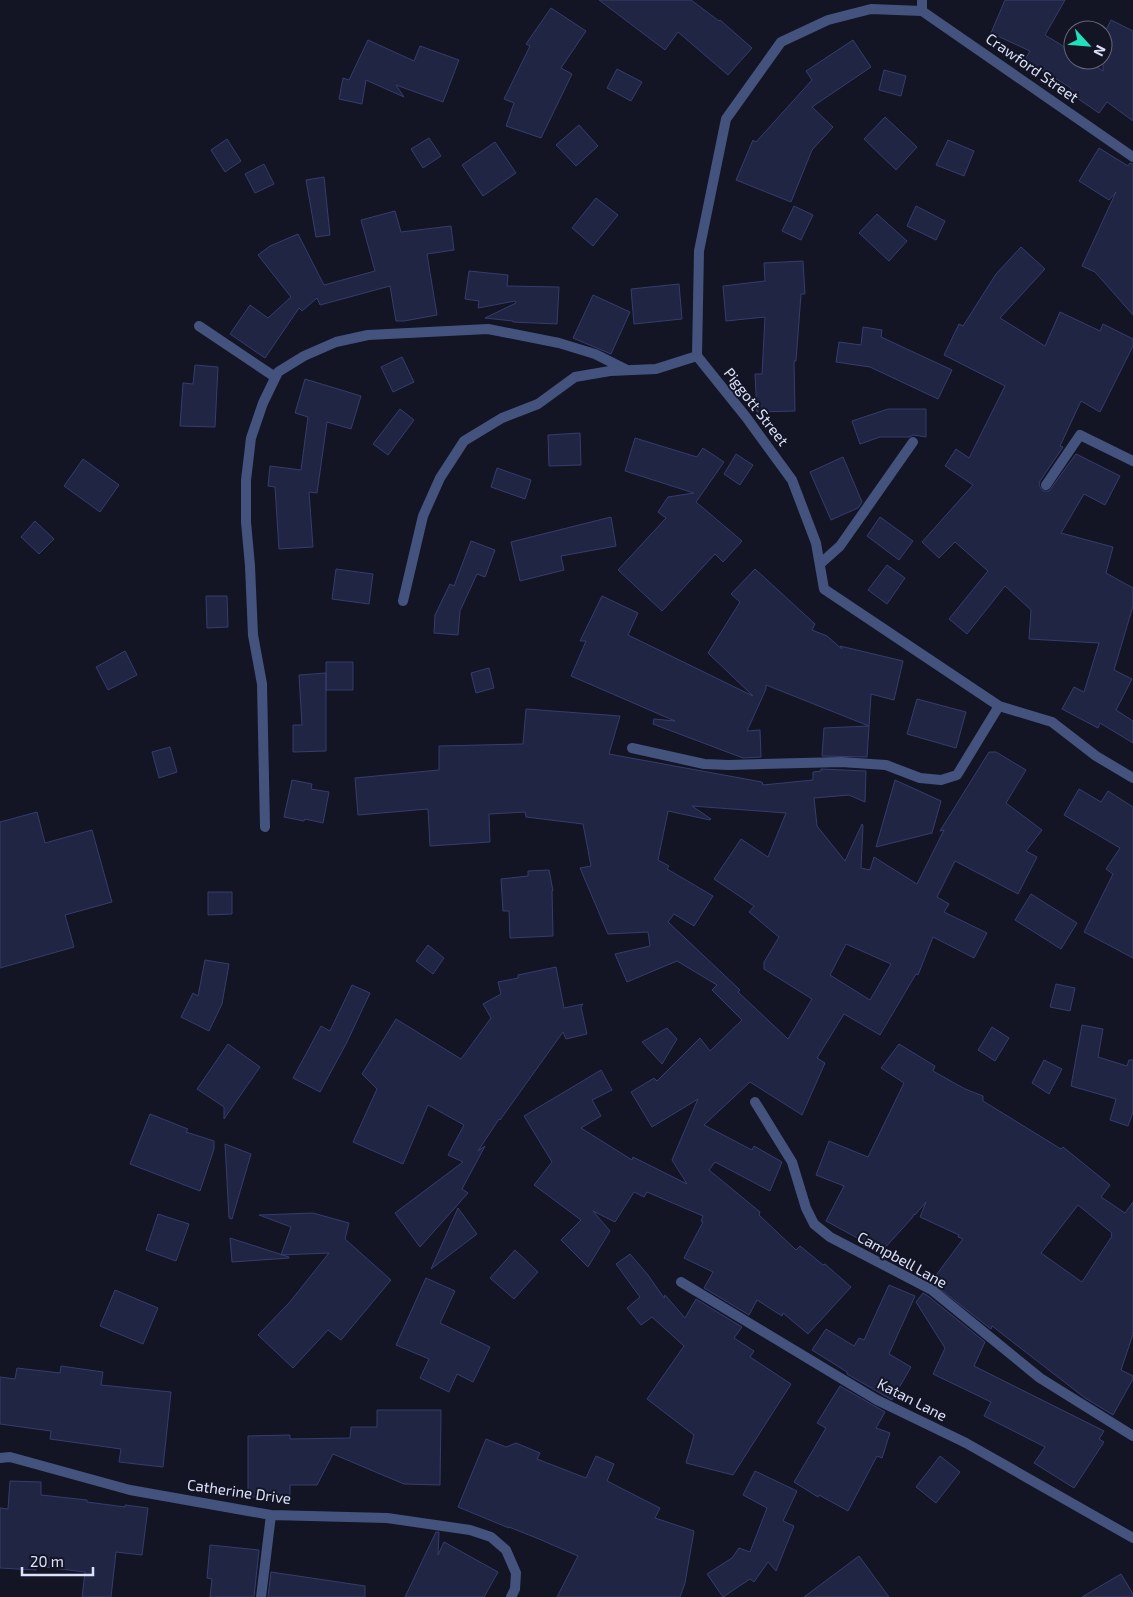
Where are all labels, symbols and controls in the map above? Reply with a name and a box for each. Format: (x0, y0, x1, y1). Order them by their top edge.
north arrow (1063, 20, 1113, 70)
street label: Crawford Street (983, 29, 1083, 106)
text: N (1090, 43, 1110, 59)
street label: Piggott Street (721, 364, 793, 449)
street label: Campbell Lane (854, 1227, 951, 1291)
street label: Katan Lane (875, 1374, 950, 1424)
street label: Catherine Drive (186, 1475, 292, 1507)
scale bar (22, 1544, 94, 1576)
text: 20 m (30, 1552, 64, 1570)

